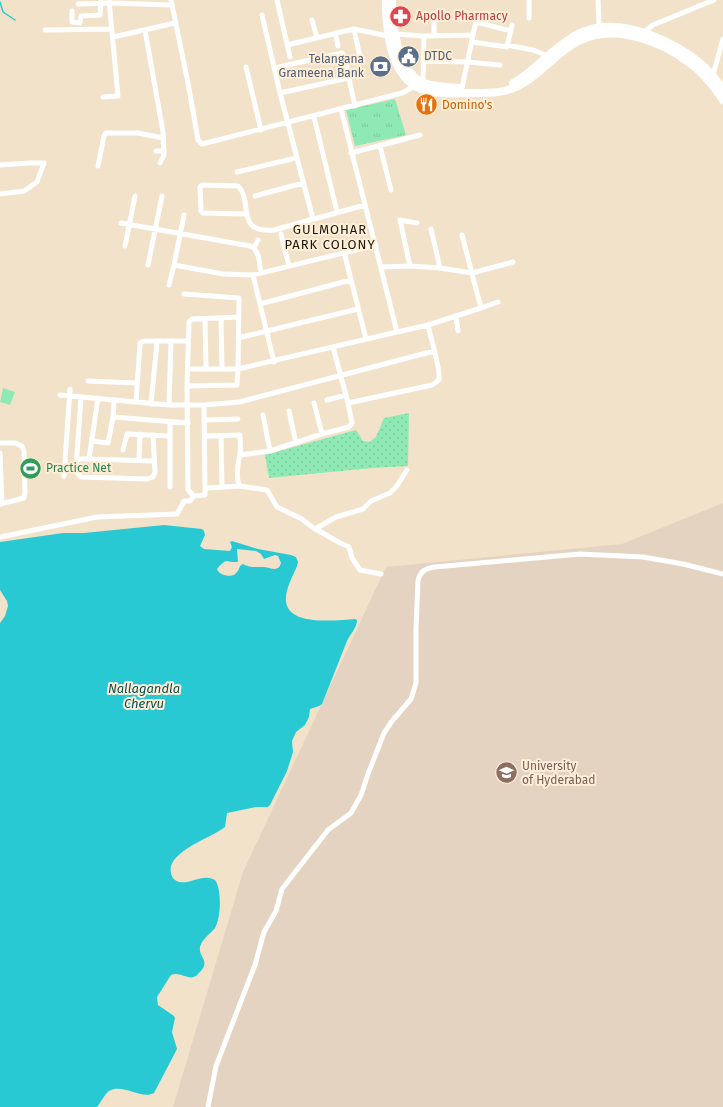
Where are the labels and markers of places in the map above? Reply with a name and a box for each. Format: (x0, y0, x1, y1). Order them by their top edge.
pharmacy icon: Apollo Pharmacy (387, 3, 413, 29)
place label: Apollo Pharmacy (416, 9, 508, 23)
public building icon: DTDC (396, 43, 422, 69)
place label: DTDC (424, 49, 452, 63)
place label: Telangana Grameena Bank (279, 52, 365, 80)
bank icon: Telangana Grameena Bank (367, 53, 393, 79)
restaurant icon: Domino's (414, 92, 440, 118)
place label: Domino's (442, 98, 493, 112)
sports icon: Practice Net (17, 455, 43, 481)
place label: Practice Net (46, 461, 112, 475)
place label: University of Hyderabad (522, 759, 595, 787)
school or university icon: University of Hyderabad (493, 760, 519, 786)

